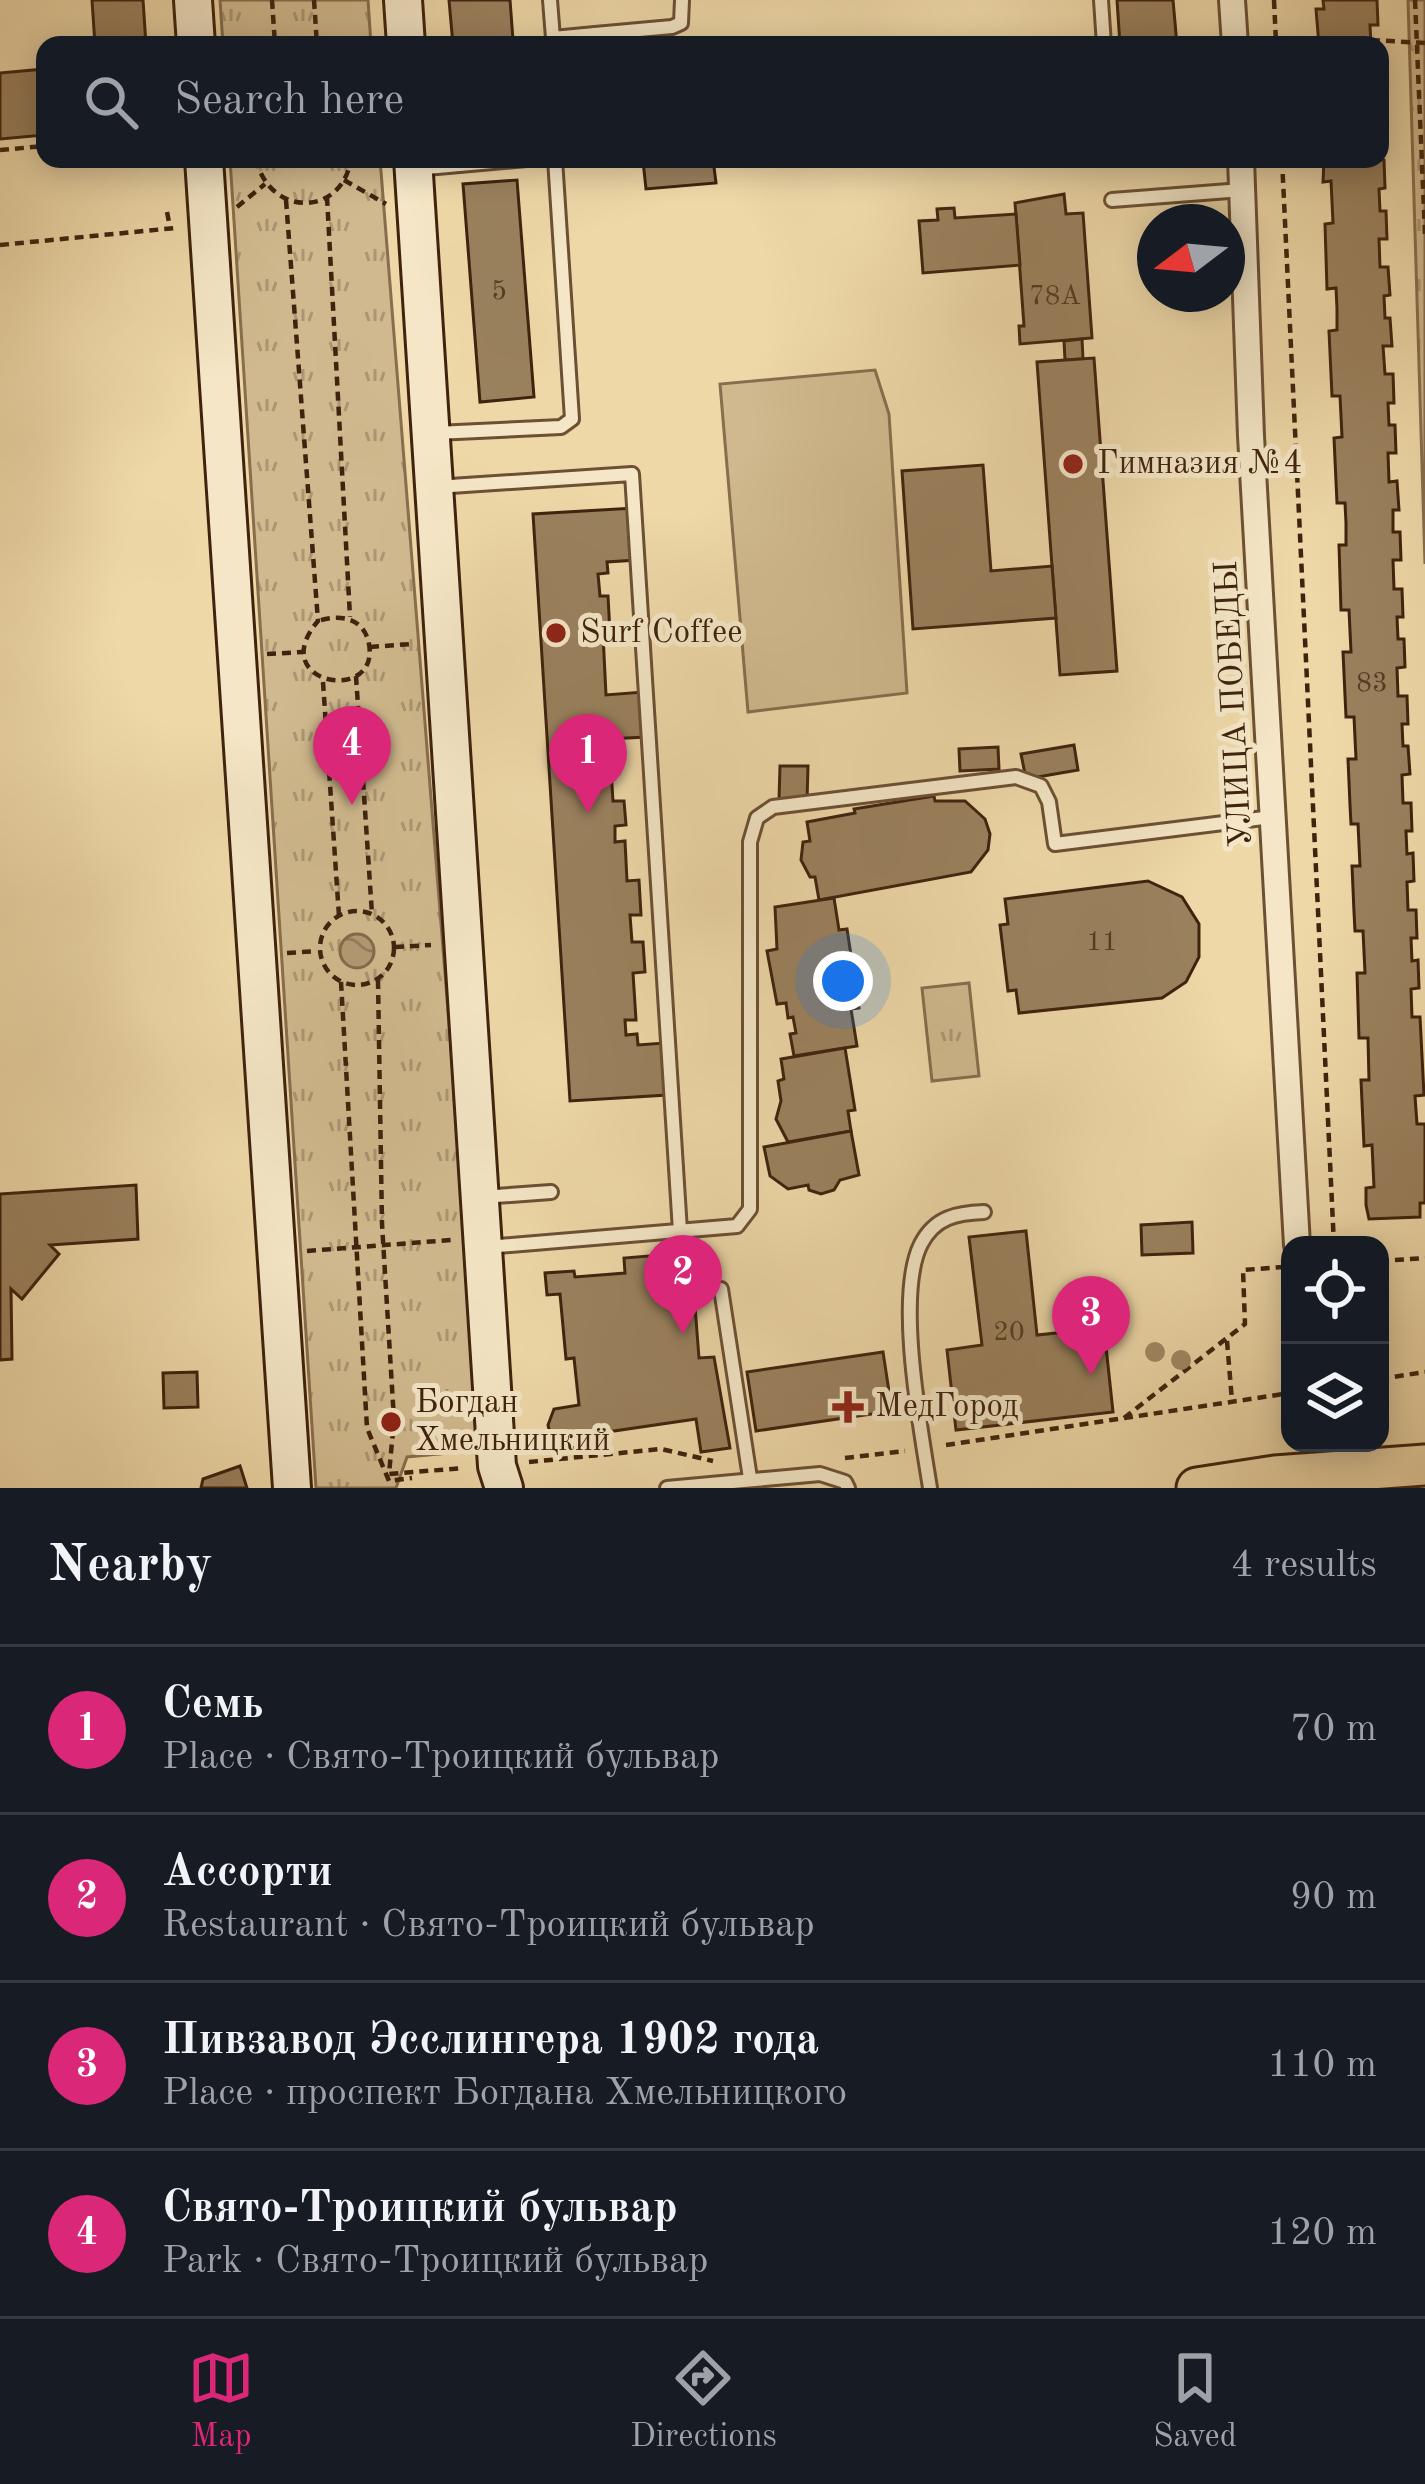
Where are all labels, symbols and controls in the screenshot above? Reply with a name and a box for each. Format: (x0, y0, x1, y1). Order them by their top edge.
search box (36, 36, 1389, 168)
icon: search (78, 69, 144, 135)
text: Search here (174, 79, 404, 124)
north arrow (1137, 204, 1245, 312)
house number: 5 (491, 278, 507, 305)
house number: 78А (1029, 283, 1081, 310)
place label: Гимназия №4 (1097, 448, 1302, 481)
marker: Гимназия №4 (1060, 451, 1086, 477)
street label: УЛИЦА ПОБЕДЫ (1211, 560, 1259, 848)
place label: Surf Coffee (580, 617, 742, 650)
marker: Surf Coffee (543, 620, 569, 646)
house number: 83 (1356, 670, 1388, 697)
pin: 4 (313, 706, 391, 805)
pin: 1 (549, 714, 627, 813)
house number: 11 (1086, 929, 1118, 956)
your location (813, 951, 873, 1011)
pin: 2 (644, 1235, 722, 1334)
map controls (1281, 1236, 1389, 1452)
button: locate (1281, 1236, 1389, 1344)
pin: 3 (1052, 1276, 1130, 1375)
house number: 20 (993, 1319, 1025, 1346)
button: layers (1281, 1344, 1389, 1452)
place label: Богдан Хмельницкий (415, 1387, 610, 1458)
marker: МедГород (832, 1391, 864, 1423)
place label: МедГород (875, 1391, 1018, 1424)
marker: Богдан Хмельницкий (378, 1409, 404, 1435)
text: Nearby (48, 1541, 213, 1592)
text: 4 results (1231, 1546, 1377, 1585)
text: Семь (162, 1683, 264, 1728)
text: 1 (76, 1710, 98, 1749)
text: 70 m (1290, 1710, 1377, 1749)
text: Place · Свято-Троицкий бульвар (162, 1738, 719, 1777)
text: Ассорти (162, 1851, 333, 1896)
text: 2 (76, 1878, 98, 1917)
text: 90 m (1290, 1878, 1377, 1917)
text: Restaurant · Свято-Троицкий бульвар (162, 1906, 815, 1945)
text: Пивзавод Эсслингера 1902 года (162, 2019, 819, 2064)
text: 3 (76, 2046, 98, 2085)
text: 110 m (1267, 2046, 1377, 2085)
text: Place · проспект Богдана Хмельницкого (162, 2074, 847, 2113)
text: Свято-Троицкий бульвар (162, 2187, 678, 2232)
text: 4 (76, 2214, 98, 2253)
text: 120 m (1267, 2214, 1377, 2253)
text: Park · Свято-Троицкий бульвар (162, 2242, 708, 2281)
tab: Map (188, 2345, 254, 2458)
tab: Directions (630, 2345, 777, 2458)
tab: Saved (1153, 2345, 1237, 2458)

